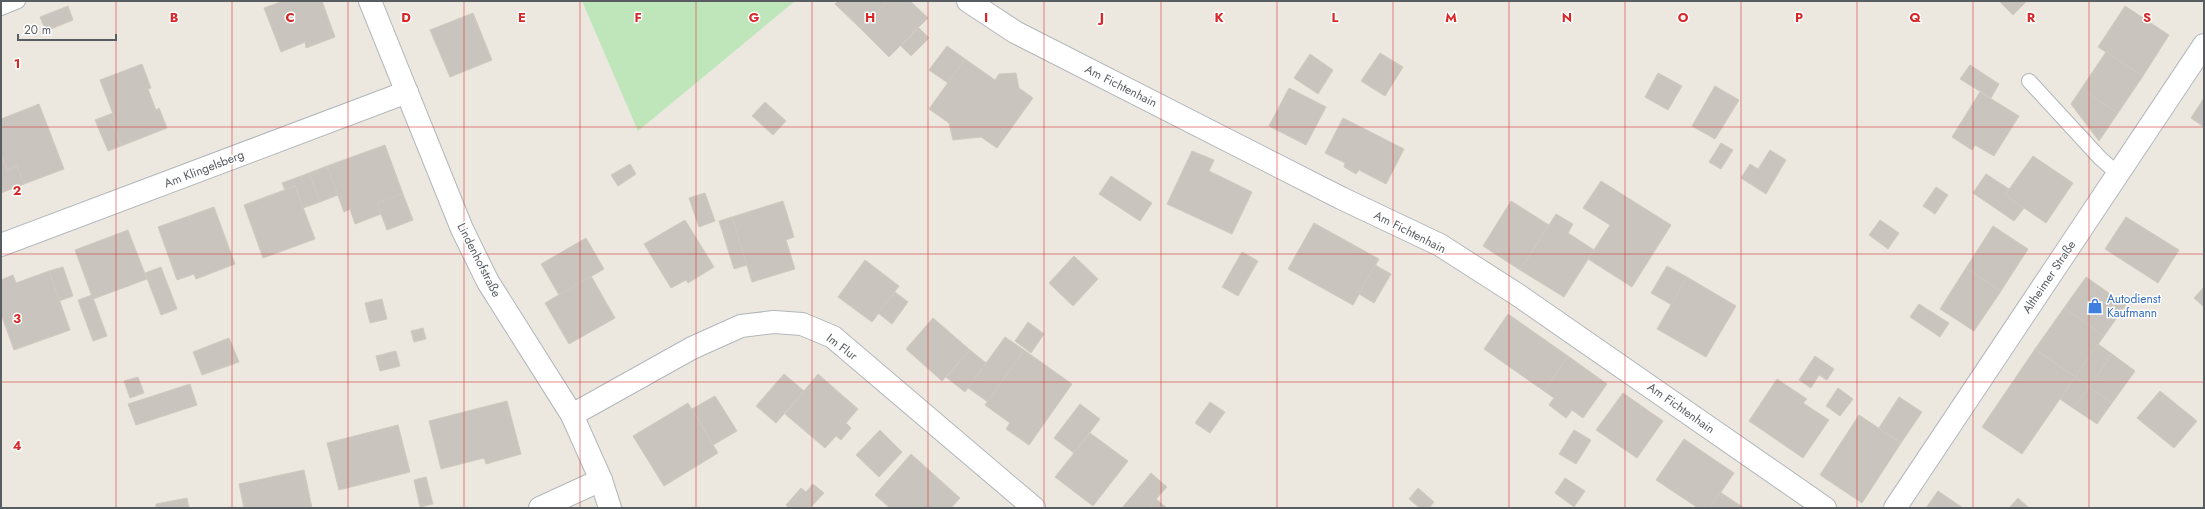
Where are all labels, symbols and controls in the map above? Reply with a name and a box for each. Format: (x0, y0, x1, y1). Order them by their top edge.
text: B (170, 8, 179, 27)
text: C (285, 8, 295, 27)
text: D (401, 8, 411, 27)
text: E (518, 8, 526, 27)
text: F (634, 8, 642, 27)
text: G (749, 8, 760, 27)
text: H (865, 8, 875, 27)
text: I (984, 8, 988, 27)
text: J (1097, 8, 1104, 27)
text: K (1214, 8, 1224, 27)
text: L (1332, 8, 1339, 27)
text: M (1445, 8, 1457, 27)
text: N (1562, 8, 1572, 27)
text: O (1678, 8, 1689, 27)
text: P (1795, 8, 1803, 27)
text: Q (1909, 8, 1921, 27)
text: R (2027, 8, 2036, 27)
text: S (2143, 8, 2151, 27)
scale bar (18, 16, 116, 42)
text: 20 m (24, 21, 51, 39)
text: 1 (14, 54, 20, 73)
street label: Am Fichtenhain (1082, 60, 1160, 112)
street label: Am Klingelsberg (161, 145, 247, 193)
text: 2 (13, 181, 21, 200)
street label: Am Fichtenhain (1371, 206, 1449, 258)
street label: Lindenhofstraße (453, 220, 505, 300)
street label: Altheimer Straße (2018, 237, 2080, 317)
place label: Autodienst Kaufmann (2107, 290, 2161, 322)
shop icon: Autodienst Kaufmann (2086, 297, 2104, 315)
text: 3 (13, 309, 21, 328)
street label: Im Flur (823, 329, 862, 365)
street label: Am Fichtenhain (1644, 378, 1718, 438)
text: 4 (12, 436, 22, 455)

